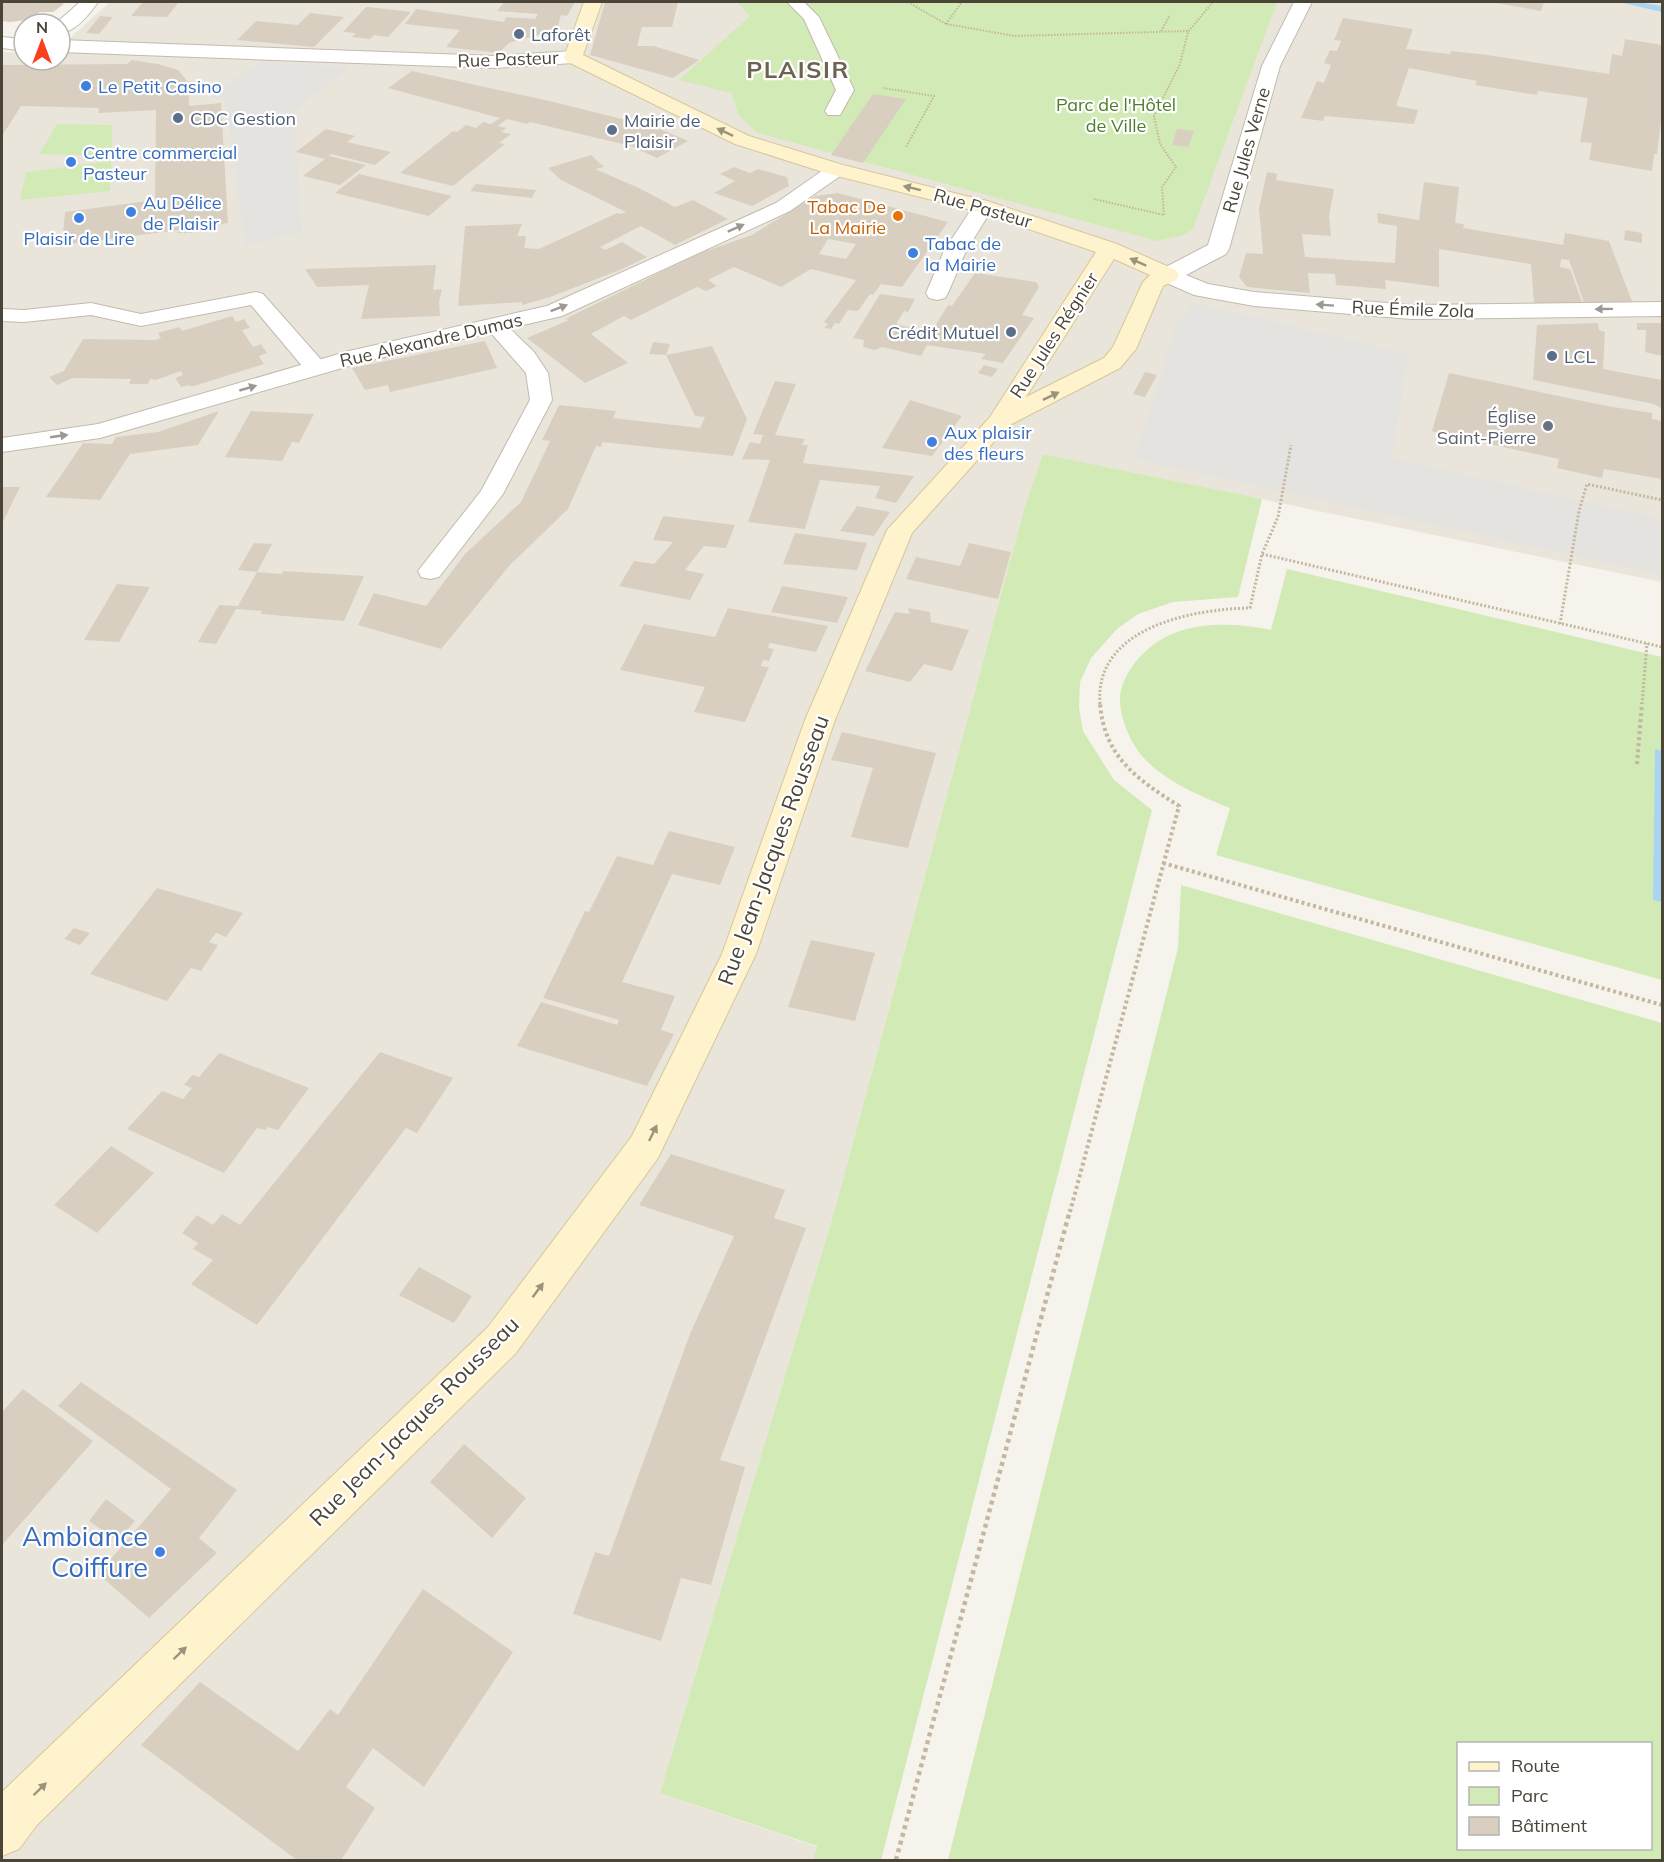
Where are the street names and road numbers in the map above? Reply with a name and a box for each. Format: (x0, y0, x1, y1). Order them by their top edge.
street label: Rue Pasteur (457, 46, 559, 72)
street label: Rue Jules Verne (1217, 85, 1275, 215)
street label: Rue Pasteur (931, 183, 1035, 233)
street label: Rue Jules Régnier (1005, 267, 1103, 402)
street label: Rue Émile Zola (1351, 295, 1475, 323)
street label: Rue Alexandre Dumas (338, 308, 525, 372)
street label: Rue Jean-Jacques Rousseau (711, 711, 835, 989)
street label: Rue Jean-Jacques Rousseau (303, 1310, 525, 1532)

